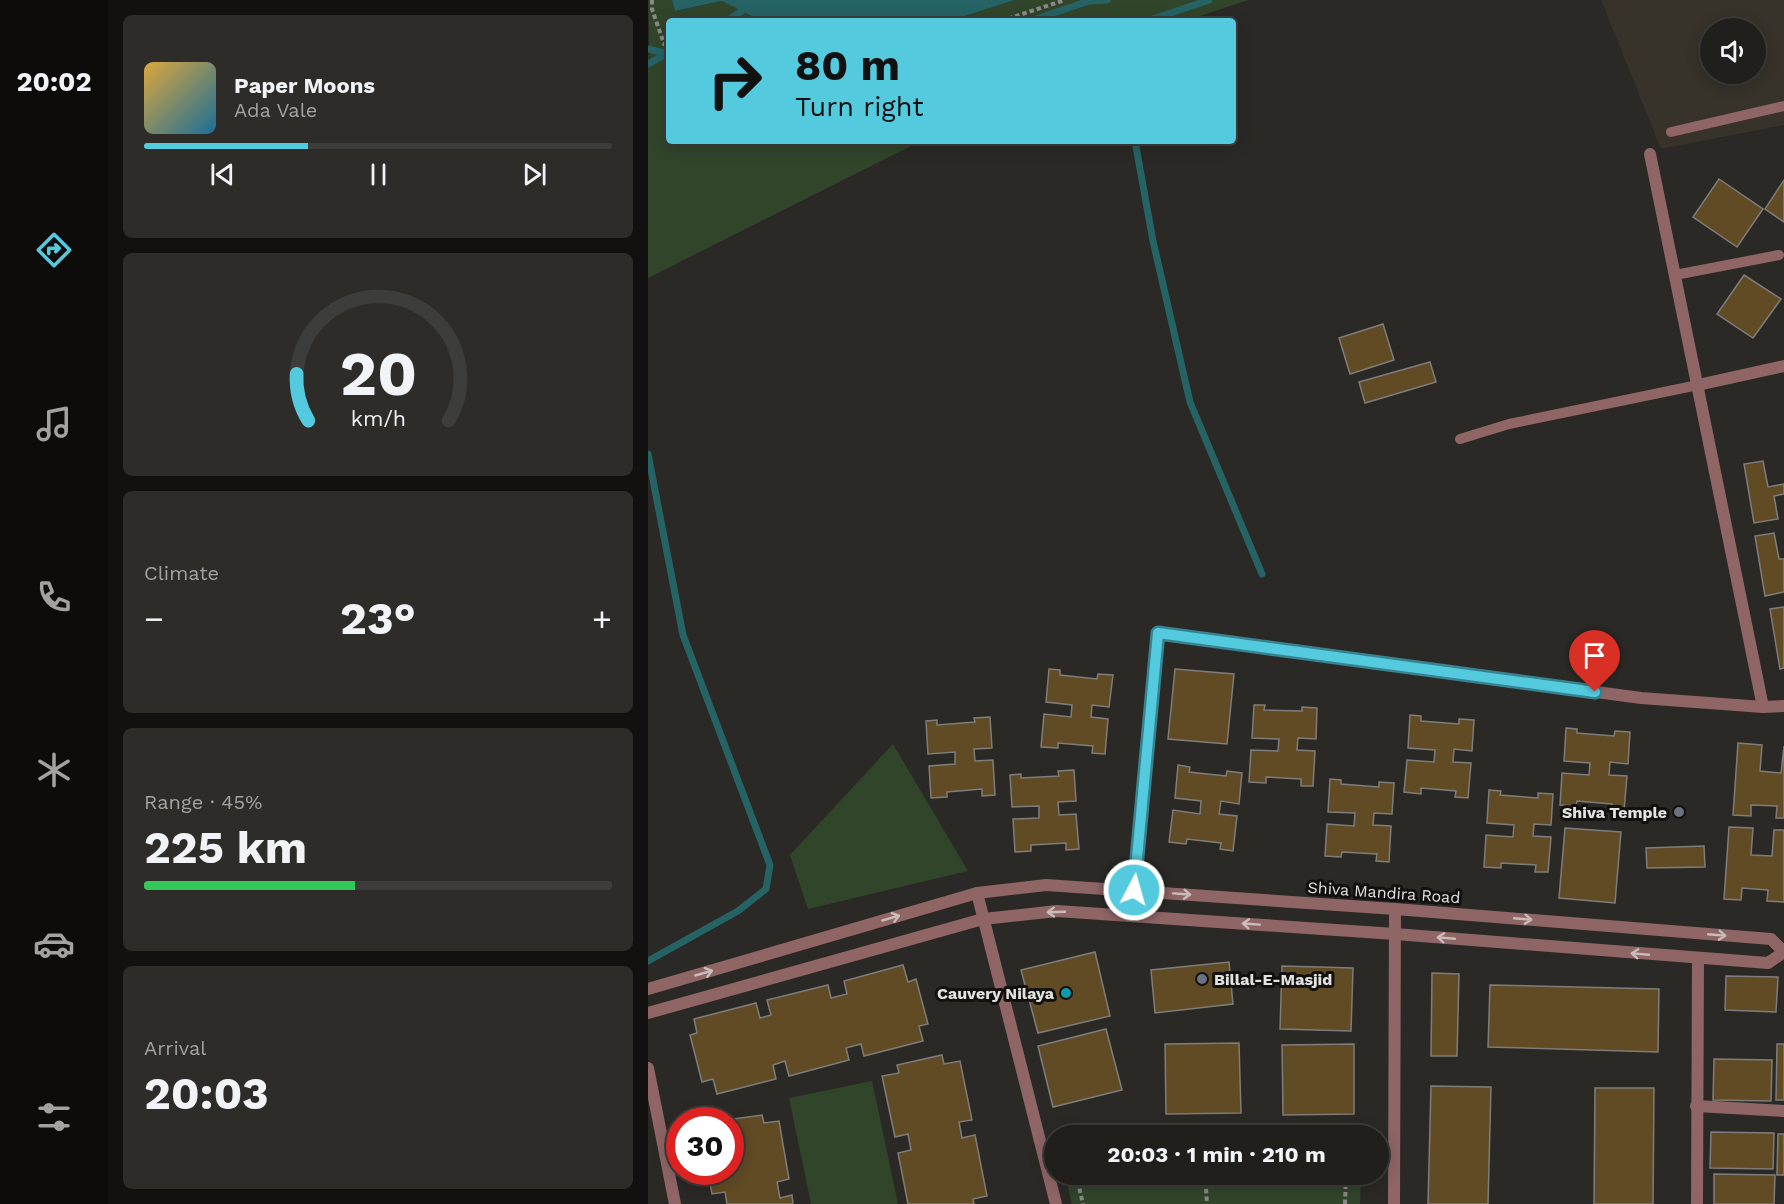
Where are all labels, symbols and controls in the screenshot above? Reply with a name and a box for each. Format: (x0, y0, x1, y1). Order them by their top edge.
map controls (1700, 18, 1766, 84)
button: sound (1700, 18, 1766, 84)
text: 80 m (795, 41, 900, 90)
icon: right (696, 42, 774, 120)
text: 20:02 (16, 66, 92, 98)
text: Paper Moons (234, 73, 375, 98)
text: Turn right (795, 91, 924, 123)
text: Ada Vale (234, 98, 317, 122)
icon: previous (206, 158, 239, 191)
icon: pause (362, 158, 395, 191)
icon: next (518, 158, 551, 191)
icon: directions (33, 229, 75, 271)
text: 20 (339, 337, 417, 410)
icon: music (33, 403, 75, 445)
text: km/h (350, 407, 406, 432)
text: Climate (144, 561, 219, 585)
icon: phone (33, 576, 75, 618)
text: 23° (340, 592, 416, 645)
text: − (144, 599, 164, 638)
text: + (592, 599, 612, 638)
pin (1569, 630, 1620, 692)
icon: arrive (1578, 639, 1611, 672)
icon: climate (33, 749, 75, 791)
text: Range · 45% (144, 790, 262, 814)
place label: Shiva Temple (1562, 803, 1667, 822)
marker: Shiva Temple (1672, 805, 1686, 819)
text: 225 km (144, 821, 307, 874)
position arrow (1102, 858, 1166, 922)
street label: Shiva Mandira Road (1307, 878, 1461, 907)
one-way arrow (1171, 888, 1191, 899)
one-way arrow (1047, 907, 1067, 918)
one-way arrow (881, 912, 900, 923)
one-way arrow (1512, 914, 1532, 925)
one-way arrow (1242, 919, 1261, 930)
icon: car (33, 923, 75, 965)
one-way arrow (1707, 930, 1727, 941)
one-way arrow (1436, 932, 1456, 943)
one-way arrow (1630, 948, 1650, 959)
one-way arrow (694, 967, 713, 978)
place label: Billal-E-Masjid (1214, 970, 1332, 989)
marker: Billal-E-Masjid (1195, 972, 1209, 986)
place label: Cauvery Nilaya (937, 984, 1055, 1003)
marker: Cauvery Nilaya (1059, 986, 1073, 1000)
text: Arrival (144, 1036, 206, 1060)
text: 20:03 (144, 1067, 269, 1120)
icon: filters (33, 1096, 75, 1138)
speed limit sign: 30 (666, 1107, 744, 1185)
text: 20:03 · 1 min · 210 m (1107, 1142, 1326, 1167)

